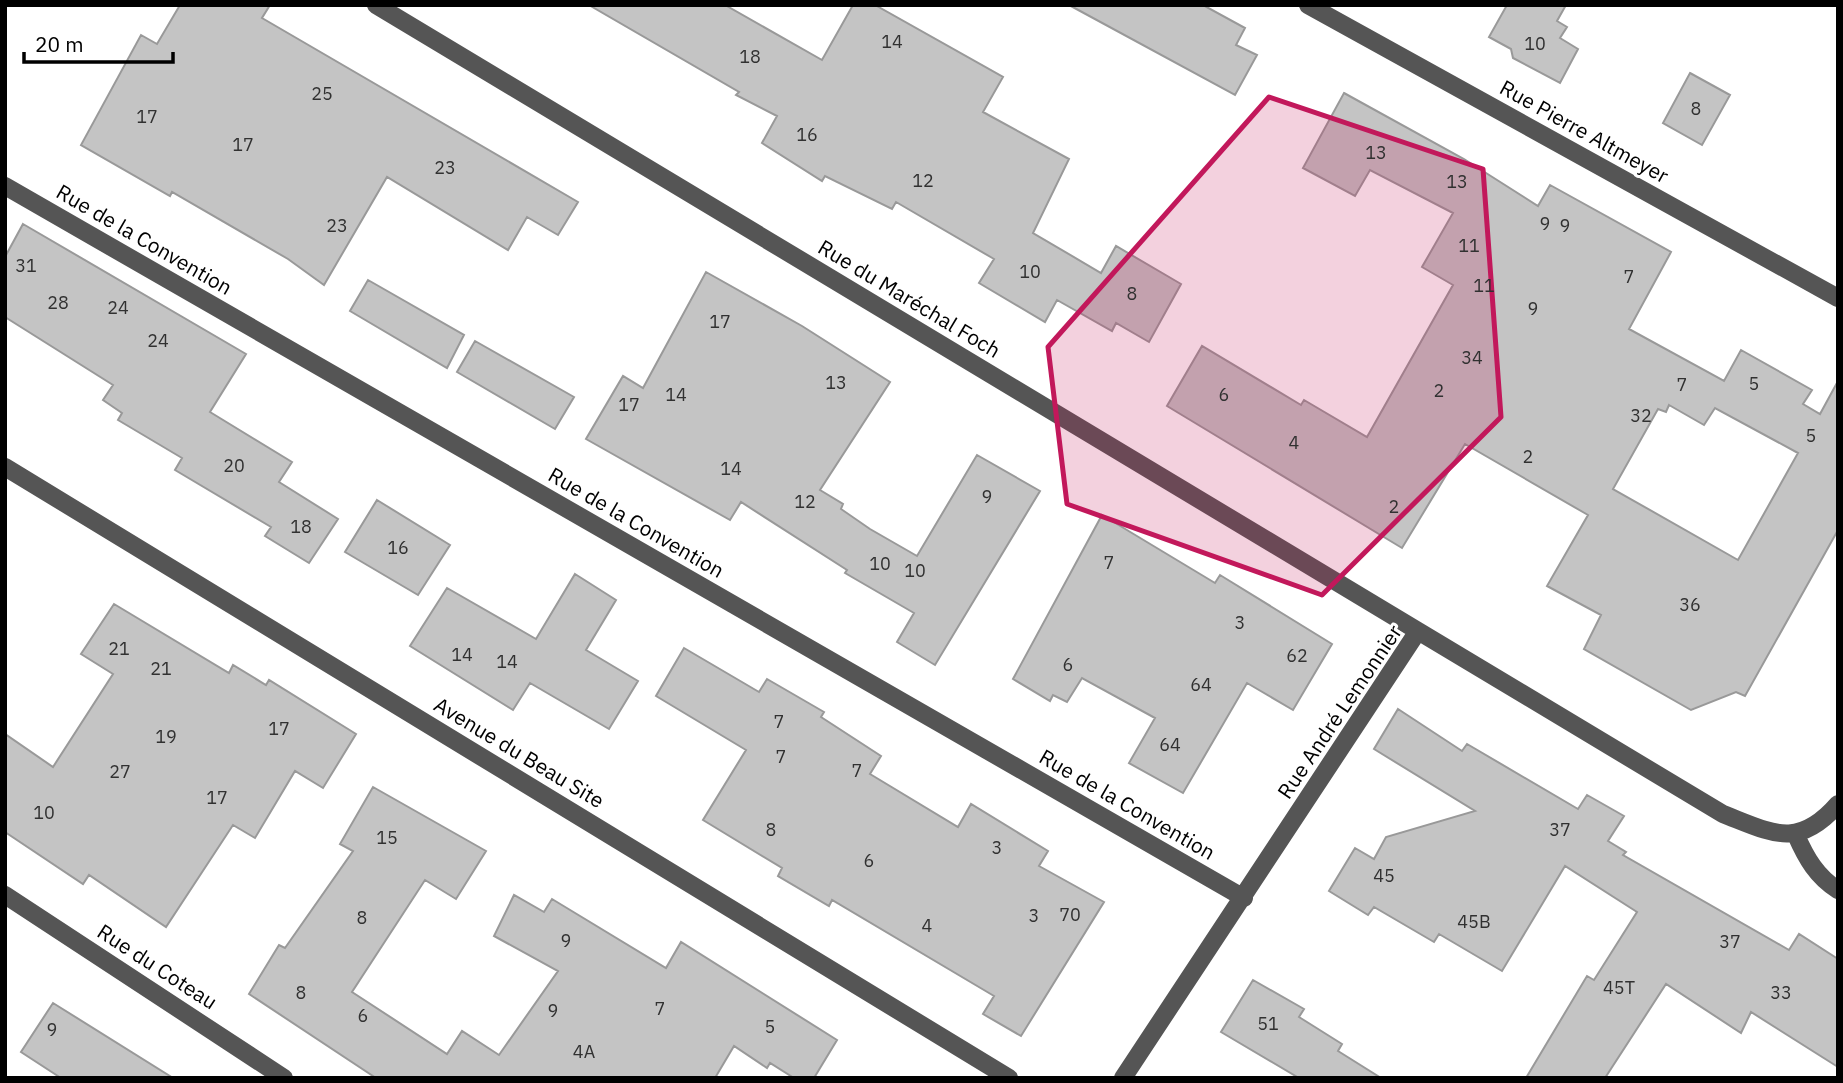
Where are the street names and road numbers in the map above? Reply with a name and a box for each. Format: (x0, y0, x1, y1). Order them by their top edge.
street label: Rue Pierre Altmeyer (1495, 73, 1674, 189)
street label: Rue de la Convention (51, 177, 238, 301)
street label: Rue du Maréchal Foch (813, 233, 1006, 364)
street label: Rue de la Convention (543, 460, 730, 584)
street label: Rue André Lemonnier (1271, 619, 1408, 804)
street label: Avenue du Beau Site (429, 690, 610, 814)
street label: Rue de la Convention (1034, 742, 1221, 866)
street label: Rue du Coteau (92, 917, 223, 1015)

